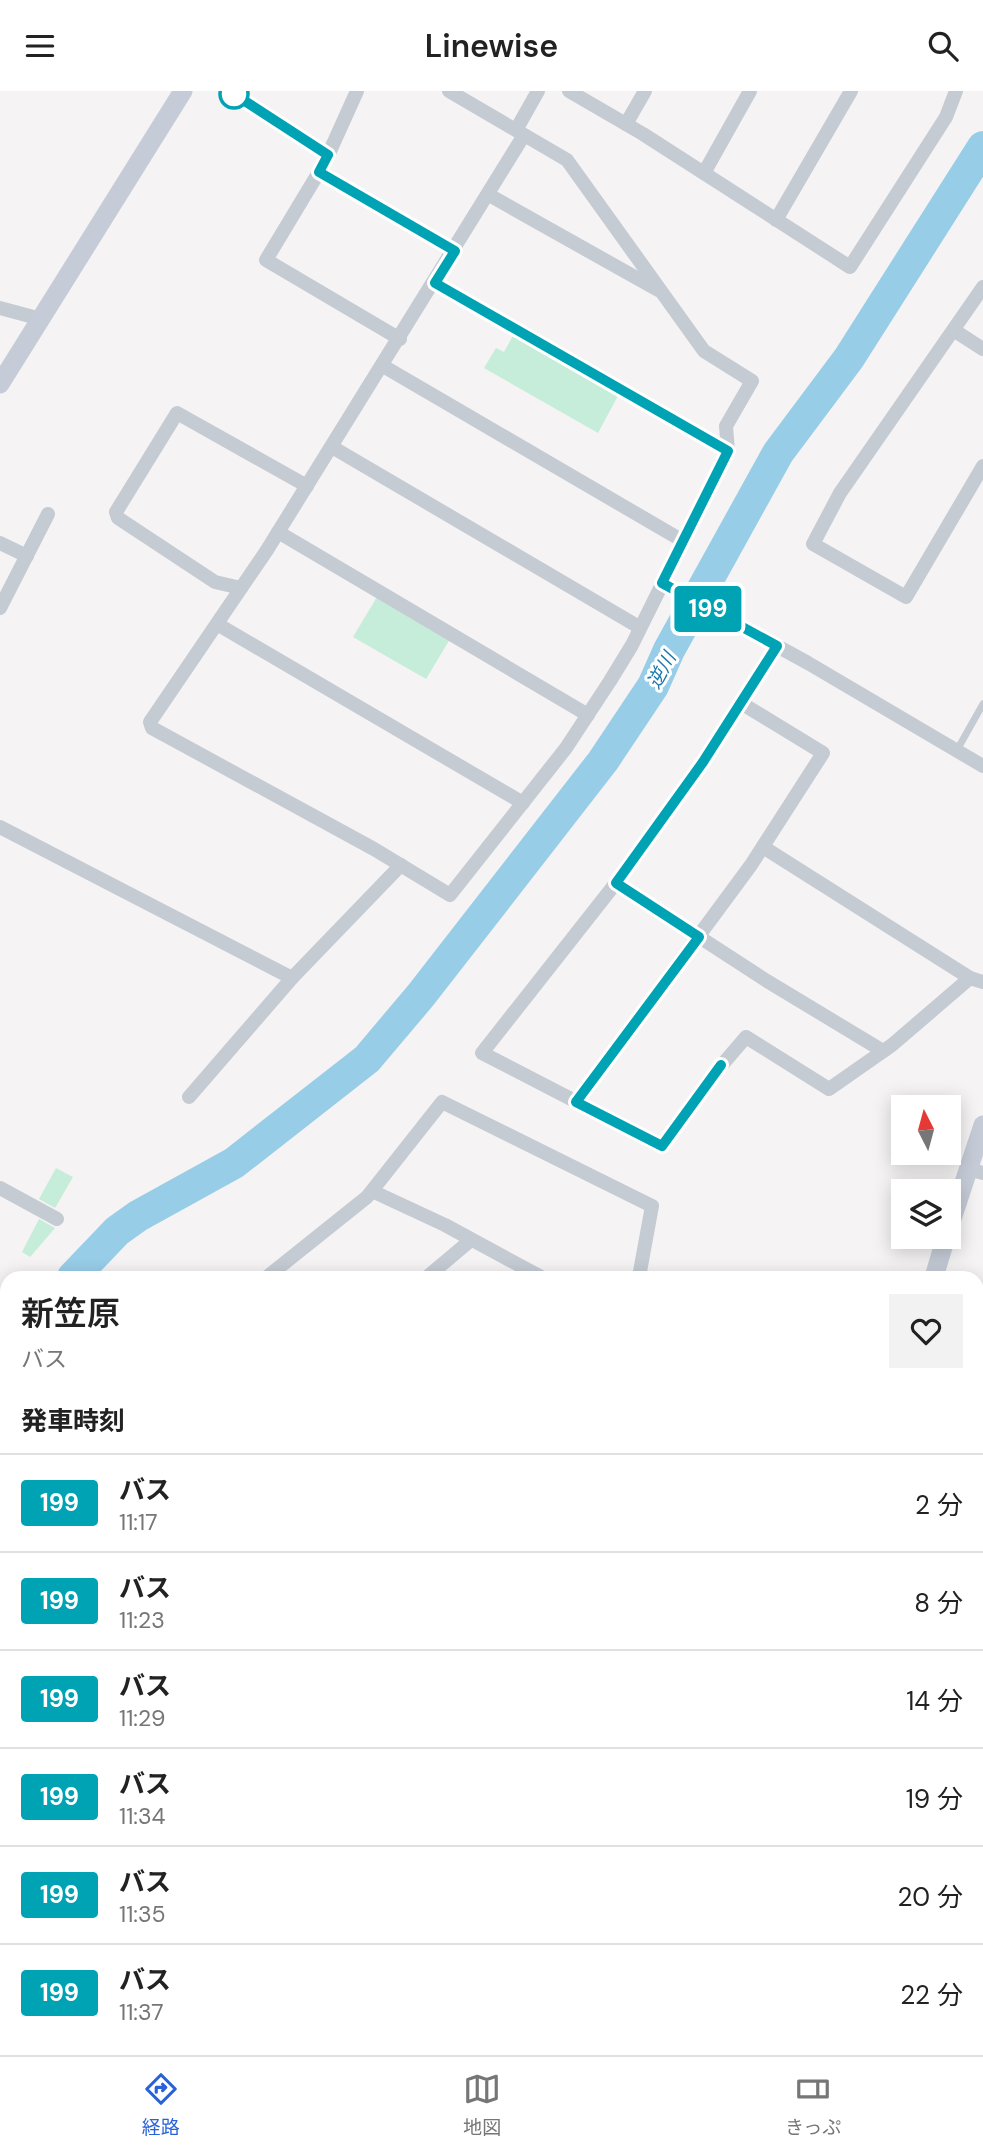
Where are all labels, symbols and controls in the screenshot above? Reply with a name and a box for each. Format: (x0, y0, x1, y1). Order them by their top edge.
text: Linewise (425, 25, 558, 67)
icon: menu (21, 27, 59, 65)
icon: search (924, 27, 962, 65)
unlabelled marker (219, 79, 249, 109)
line badge: 199 (668, 586, 748, 632)
text: 199 (688, 593, 728, 624)
water label: 逆川 (641, 646, 683, 693)
north arrow (891, 1095, 961, 1165)
map controls (891, 1095, 961, 1249)
button: layers (891, 1179, 961, 1249)
text: 新笠原 (21, 1292, 120, 1335)
button: heart (889, 1294, 963, 1368)
text: バス (21, 1344, 67, 1374)
text: 発車時刻 (21, 1404, 125, 1438)
text: バス (119, 1473, 171, 1507)
text: 199 (40, 1487, 79, 1518)
text: 2 分 (915, 1488, 963, 1522)
text: 11:17 (119, 1507, 157, 1537)
text: バス (119, 1571, 171, 1605)
text: 199 (40, 1585, 79, 1616)
text: 8 分 (914, 1586, 963, 1620)
text: 11:23 (119, 1605, 165, 1635)
text: バス (119, 1669, 171, 1703)
text: 199 (40, 1683, 79, 1714)
text: 14 分 (906, 1684, 963, 1718)
text: 11:29 (119, 1703, 165, 1733)
text: バス (119, 1767, 171, 1801)
text: 199 (40, 1781, 79, 1812)
text: 19 分 (906, 1782, 963, 1816)
text: 11:34 (119, 1801, 166, 1831)
text: バス (119, 1865, 171, 1899)
text: 199 (40, 1879, 79, 1910)
text: 20 分 (898, 1880, 963, 1914)
text: 11:35 (119, 1899, 166, 1929)
text: バス (119, 1963, 171, 1997)
text: 199 (40, 1977, 79, 2008)
text: 22 分 (900, 1978, 963, 2012)
text: 11:37 (119, 1997, 163, 2027)
tab: 経路 (142, 2070, 180, 2140)
tab: 地図 (463, 2070, 501, 2140)
tab: きっぷ (785, 2070, 841, 2140)

